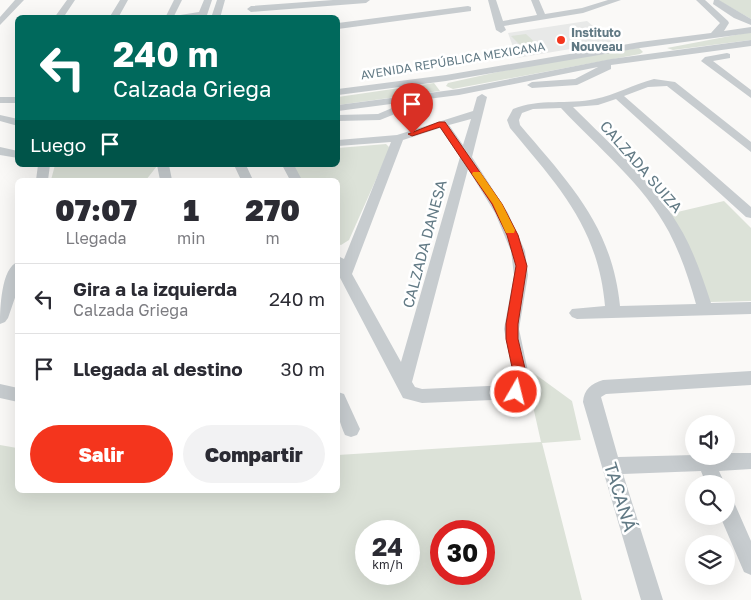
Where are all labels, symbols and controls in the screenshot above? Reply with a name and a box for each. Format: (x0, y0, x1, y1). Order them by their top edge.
place label: Instituto Nouveau (571, 25, 623, 54)
text: 240 m (113, 33, 218, 75)
marker: Instituto Nouveau (555, 34, 567, 46)
icon: left (30, 35, 95, 100)
street label: AVENIDA REPÚBLICA MEXICANA (360, 39, 546, 83)
text: Calzada Griega (113, 75, 271, 102)
pin (391, 83, 433, 134)
icon: arrive (398, 90, 426, 118)
street label: CALZADA SUIZA (597, 117, 687, 216)
icon: arrive (96, 130, 124, 158)
text: Luego (30, 133, 86, 156)
street label: CALZADA DANESA (398, 178, 450, 310)
text: 07:07 (55, 192, 137, 228)
text: 1 (183, 192, 199, 228)
text: 270 (245, 192, 300, 228)
text: Llegada (66, 228, 127, 248)
text: min (177, 228, 205, 248)
text: m (266, 228, 280, 248)
text: Gira a la izquierda (73, 277, 237, 300)
icon: left (30, 285, 58, 313)
text: 240 m (269, 287, 325, 310)
text: Calzada Griega (73, 300, 188, 320)
icon: arrive (30, 355, 58, 383)
text: Llegada al destino (73, 357, 243, 380)
text: 30 m (281, 357, 325, 380)
position arrow (489, 365, 541, 417)
map controls (685, 415, 735, 585)
button: sound (685, 415, 735, 465)
button: Salir (30, 425, 173, 483)
button: Compartir (183, 425, 325, 483)
street label: TACANÁ (600, 459, 642, 534)
button: search (685, 475, 735, 525)
speed limit sign: 30 (430, 520, 495, 585)
text: 24 (372, 531, 403, 562)
button: layers (685, 535, 735, 585)
text: km/h (372, 557, 403, 572)

